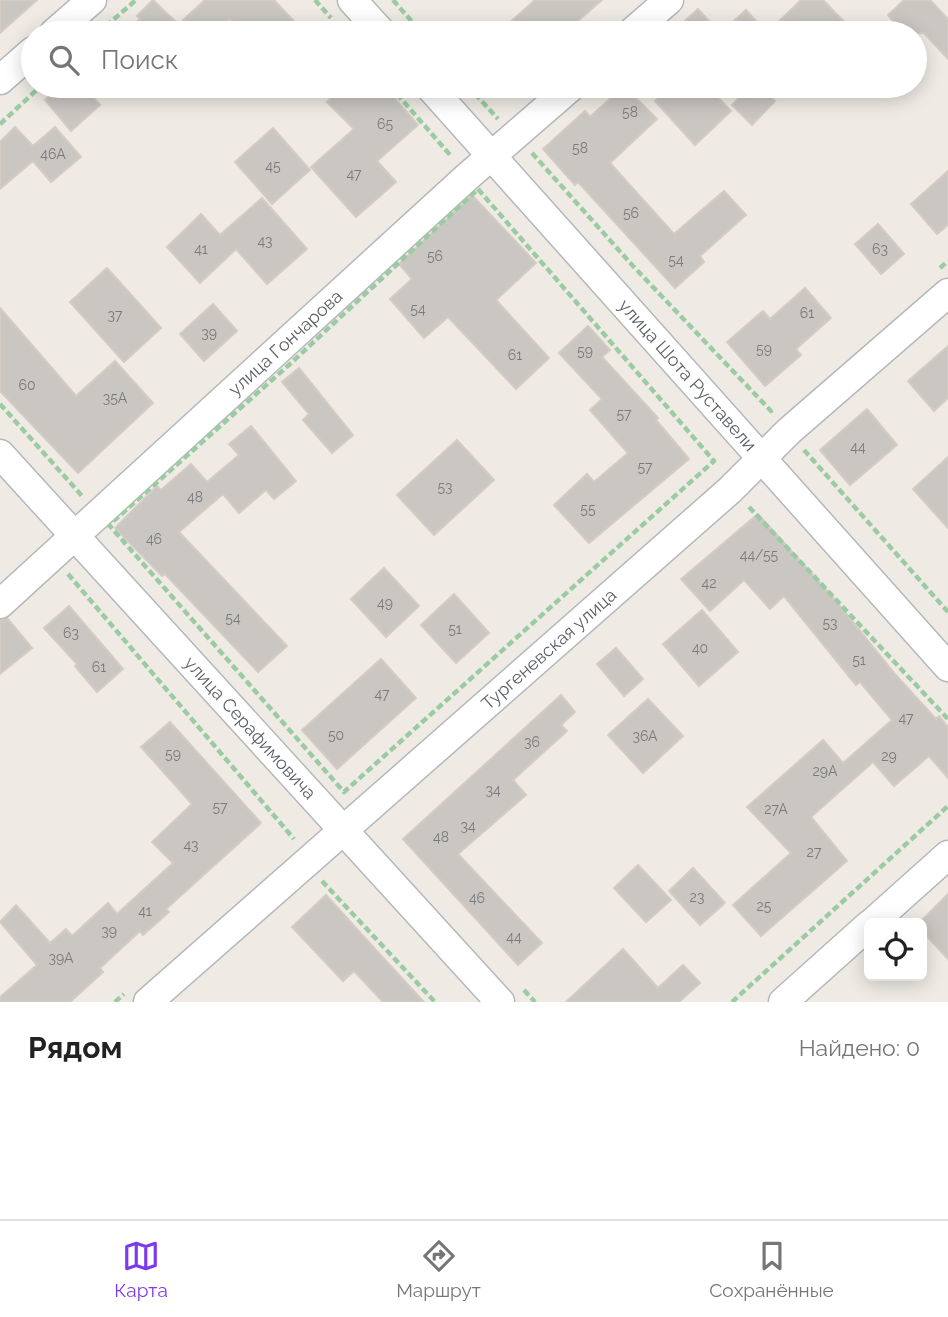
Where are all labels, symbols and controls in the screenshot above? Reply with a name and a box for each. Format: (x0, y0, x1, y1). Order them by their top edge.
search box (21, 21, 927, 98)
icon: search (45, 41, 83, 79)
text: Поиск (101, 45, 178, 75)
house number: 58 (622, 104, 638, 120)
house number: 65 (377, 116, 393, 132)
house number: 58 (572, 140, 588, 156)
house number: 46А (40, 146, 66, 162)
house number: 45 (265, 158, 281, 174)
house number: 47 (346, 166, 362, 182)
house number: 56 (623, 205, 639, 221)
house number: 43 (257, 233, 273, 249)
house number: 41 (194, 241, 208, 257)
house number: 63 (872, 241, 888, 257)
house number: 56 (427, 248, 443, 264)
house number: 54 (668, 252, 684, 268)
street label: улица Гончарова (224, 285, 346, 400)
street label: улица Шота Руставели (615, 295, 761, 455)
house number: 54 (410, 301, 426, 317)
house number: 61 (800, 305, 814, 321)
house number: 37 (108, 307, 123, 323)
house number: 39 (201, 325, 217, 341)
house number: 59 (756, 341, 772, 357)
house number: 59 (577, 343, 593, 359)
house number: 61 (508, 347, 522, 363)
house number: 60 (18, 377, 36, 393)
house number: 35А (103, 390, 128, 406)
house number: 57 (616, 406, 632, 422)
house number: 44 (850, 439, 866, 455)
house number: 57 (637, 459, 653, 475)
house number: 53 (437, 479, 453, 495)
house number: 48 (187, 489, 203, 505)
house number: 55 (580, 501, 596, 517)
house number: 46 (146, 531, 162, 547)
house number: 44/55 (740, 547, 779, 563)
house number: 42 (702, 575, 716, 591)
street label: Тургеневская улица (477, 584, 620, 714)
house number: 49 (377, 595, 393, 611)
house number: 54 (225, 610, 241, 626)
house number: 53 (822, 615, 838, 631)
house number: 51 (448, 621, 462, 637)
house number: 63 (63, 625, 79, 641)
house number: 40 (692, 640, 708, 656)
street label: улица Серафимовича (180, 652, 321, 803)
house number: 51 (852, 652, 866, 668)
house number: 61 (92, 659, 106, 675)
house number: 47 (374, 686, 390, 702)
house number: 47 (898, 710, 914, 726)
house number: 50 (328, 727, 344, 743)
house number: 36А (632, 728, 658, 744)
house number: 36 (524, 734, 540, 750)
house number: 59 (165, 746, 181, 762)
house number: 29 (881, 748, 897, 764)
house number: 29А (813, 763, 838, 779)
house number: 34 (485, 782, 501, 798)
house number: 57 (212, 799, 228, 815)
house number: 27А (764, 801, 788, 817)
house number: 34 (460, 818, 476, 834)
house number: 48 (433, 829, 449, 845)
house number: 43 (183, 837, 199, 853)
house number: 27 (807, 844, 822, 860)
house number: 23 (690, 889, 704, 905)
house number: 46 (469, 890, 485, 906)
house number: 25 (757, 898, 772, 914)
house number: 41 (138, 903, 152, 919)
map controls (864, 918, 927, 981)
button: locate (864, 918, 927, 981)
house number: 39 (101, 923, 117, 939)
house number: 44 (506, 929, 522, 945)
house number: 39А (48, 950, 74, 966)
text: Рядом (28, 1030, 122, 1065)
text: Найдено: 0 (799, 1034, 920, 1061)
tab: Карта (114, 1237, 168, 1301)
tab: Маршрут (396, 1237, 481, 1301)
tab: Сохранённые (709, 1237, 834, 1301)

